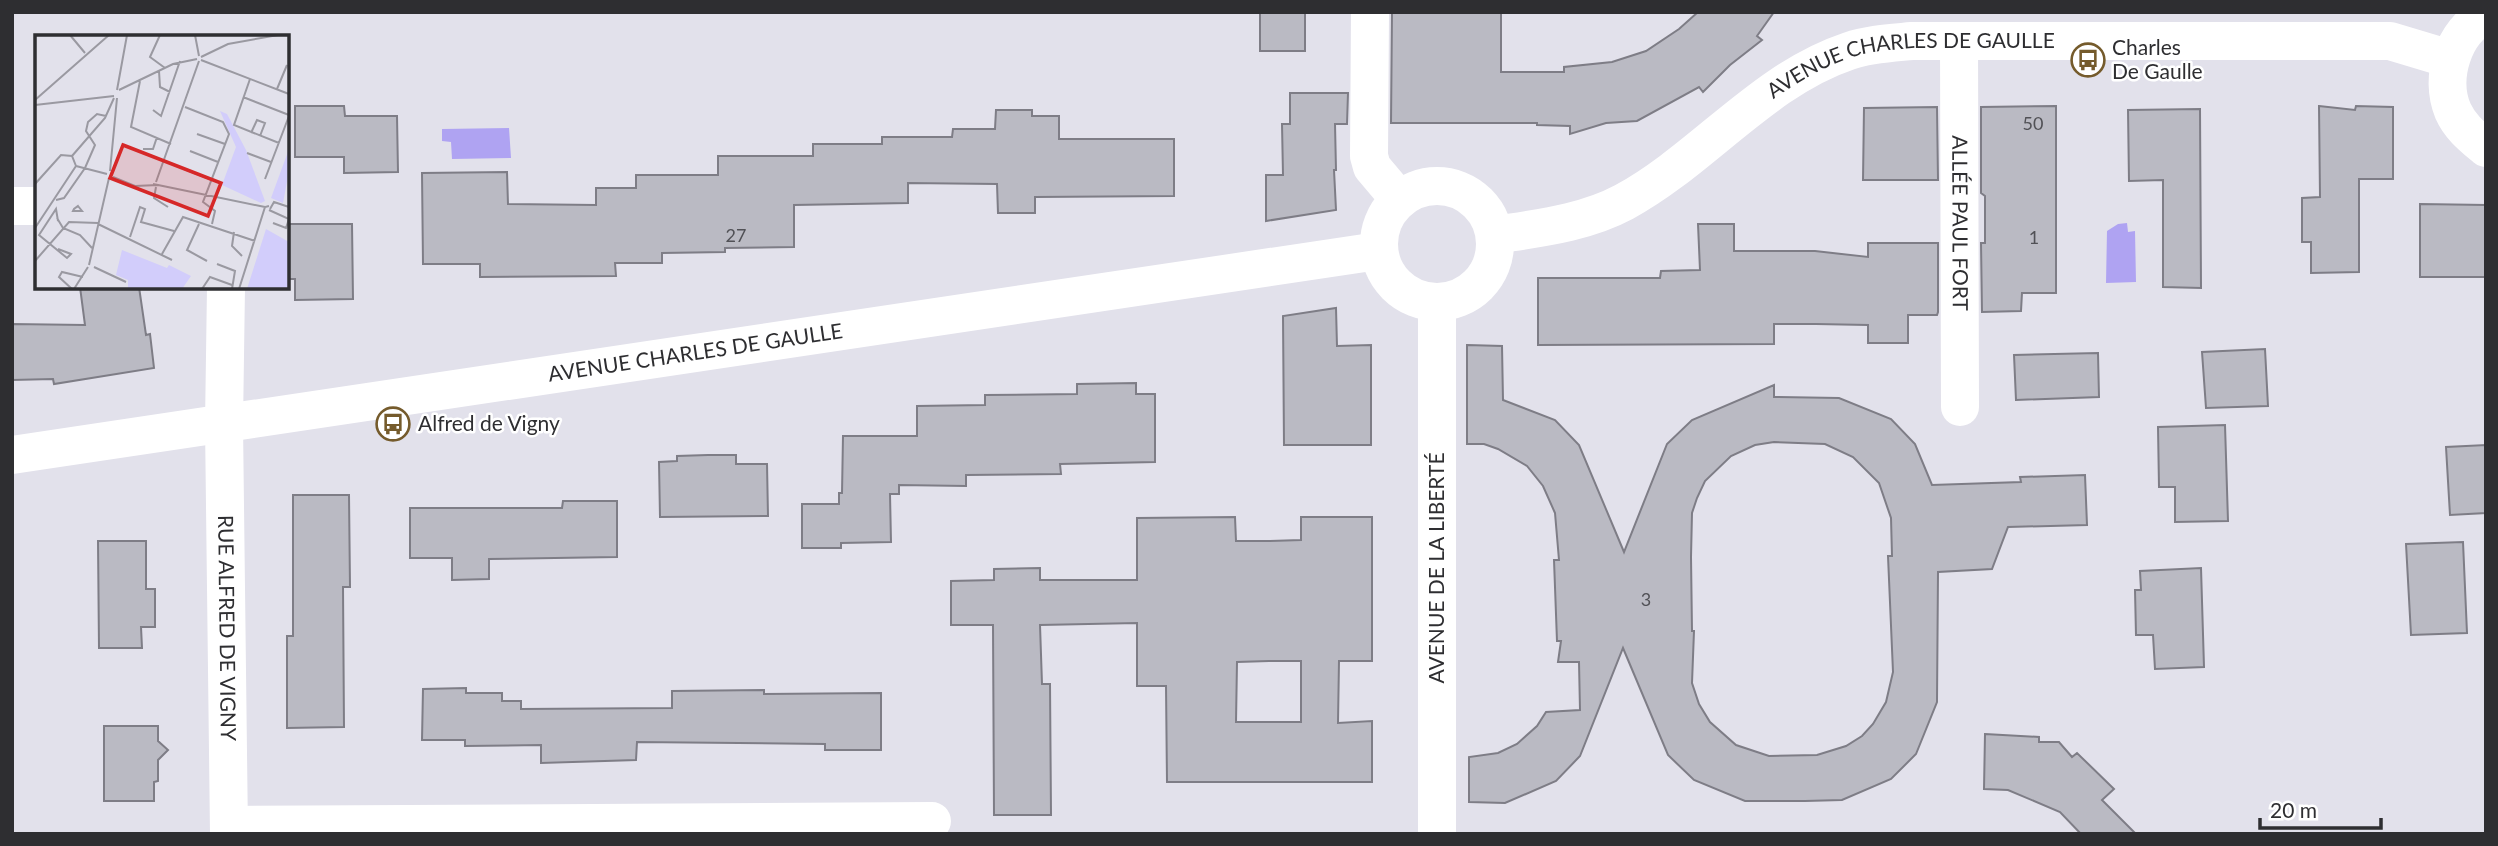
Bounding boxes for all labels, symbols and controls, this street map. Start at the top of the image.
street label: AVENUE CHARLES DE GAULLE [1761,27,2055,103]
place label: Charles De Gaulle [2112,34,2203,83]
inset map [35,35,289,289]
bus stop icon: Charles De Gaulle [2069,41,2107,79]
house number: 50 [2023,112,2043,134]
street label: ALLÉE PAUL FORT [1948,135,1974,311]
house number: 27 [726,224,746,246]
house number: 1 [2029,226,2039,248]
street label: AVENUE CHARLES DE GAULLE [546,317,844,386]
bus stop icon: Alfred de Vigny [374,405,412,443]
place label: Alfred de Vigny [418,410,560,435]
street label: AVENUE DE LA LIBERTÉ [1423,452,1448,684]
street label: RUE ALFRED DE VIGNY [214,515,242,742]
house number: 3 [1641,588,1651,610]
scale bar [2260,786,2381,830]
text: 20 m [2270,797,2317,822]

